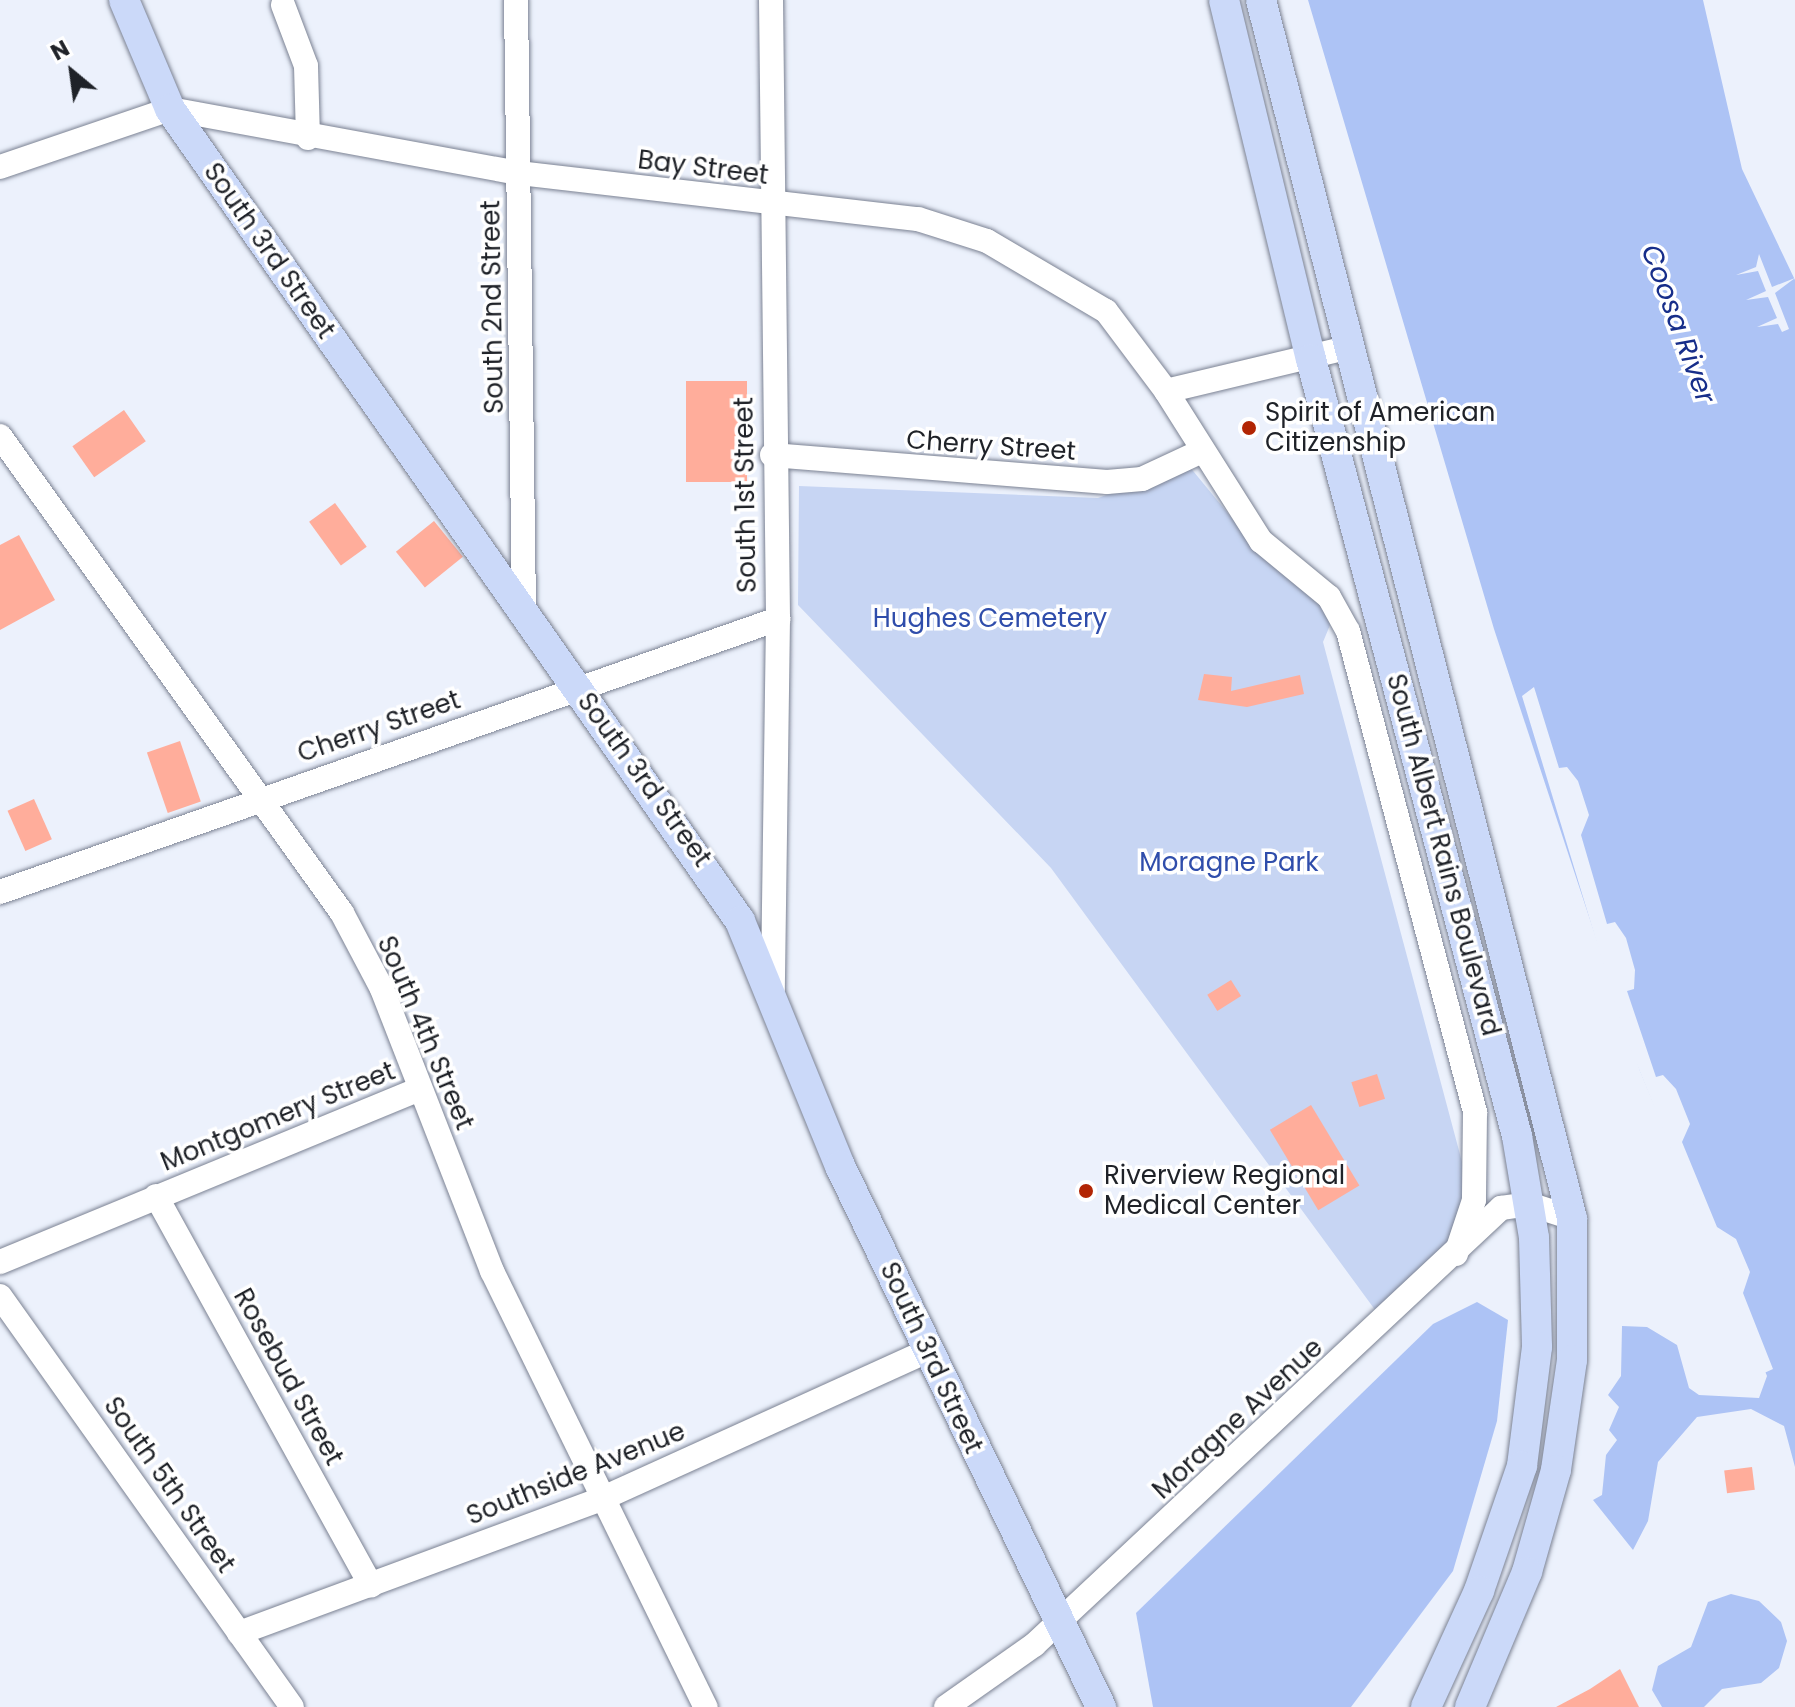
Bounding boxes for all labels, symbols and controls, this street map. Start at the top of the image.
north arrow [32,32,112,112]
text: N [45,33,75,68]
street label: Bay Street [636,145,770,191]
street label: South 3rd Street [197,157,341,345]
street label: South 2nd Street [476,200,510,414]
water label: Coosa River [1634,240,1722,408]
street label: South 1st Street [729,397,763,593]
place label: Spirit of American Citizenship [1265,397,1495,458]
marker: Spirit of American Citizenship [1240,419,1258,437]
street label: Cherry Street [905,425,1077,467]
park label: Hughes Cemetery [873,603,1107,635]
street label: South Albert Rains Boulevard [1380,671,1506,1039]
street label: Cherry Street [294,685,464,769]
street label: South 3rd Street [570,687,718,873]
park label: Moragne Park [1139,847,1319,879]
street label: South 4th Street [370,932,480,1134]
street label: Montgomery Street [156,1056,400,1178]
place label: Riverview Regional Medical Center [1104,1160,1345,1222]
marker: Riverview Regional Medical Center [1075,1180,1097,1202]
street label: South 3rd Street [873,1257,989,1459]
street label: Rosebud Street [227,1283,349,1471]
street label: Moragne Avenue [1146,1332,1330,1506]
street label: South 5th Street [97,1391,241,1579]
street label: Southside Avenue [462,1416,690,1532]

